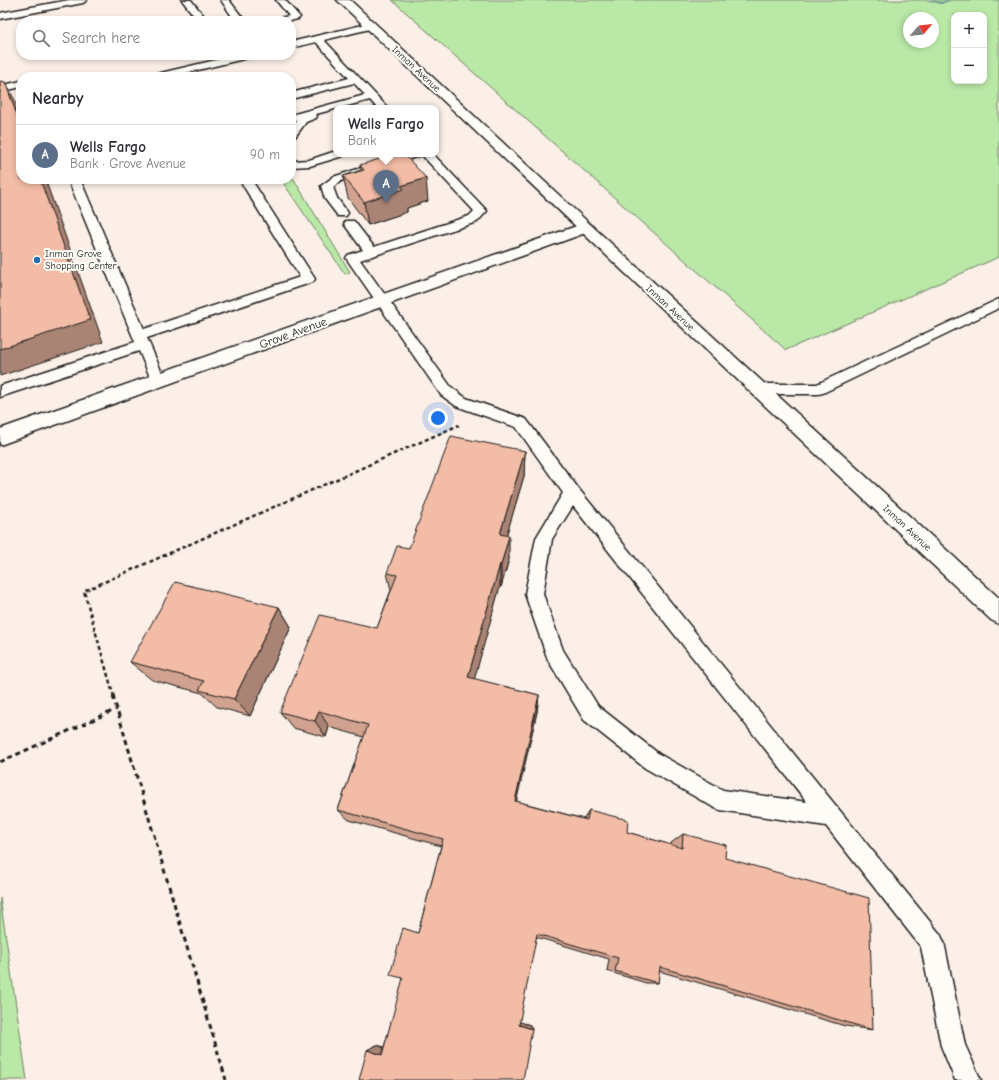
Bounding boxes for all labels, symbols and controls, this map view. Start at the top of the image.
north arrow [903,12,939,48]
map controls [951,12,987,84]
button: + [951,12,987,48]
search box [16,16,296,60]
icon: search [30,27,52,49]
text: Search here [62,29,140,47]
street label: Inman Avenue [389,43,443,95]
button: − [951,48,987,84]
text: Nearby [32,89,83,108]
popup [333,105,439,157]
text: Wells Fargo [348,115,424,133]
text: Bank [348,133,376,148]
text: Wells Fargo [70,138,146,156]
text: A [41,147,49,162]
text: 90 m [250,147,280,162]
text: Bank · Grove Avenue [70,156,186,171]
pin: A [373,170,399,203]
place label: Inman Grove Shopping Center [45,248,116,272]
marker: Inman Grove Shopping Center [32,255,42,265]
street label: Inman Avenue [643,282,697,334]
street label: Grove Avenue [257,314,329,352]
your location [428,408,448,428]
street label: Inman Avenue [880,502,934,554]

